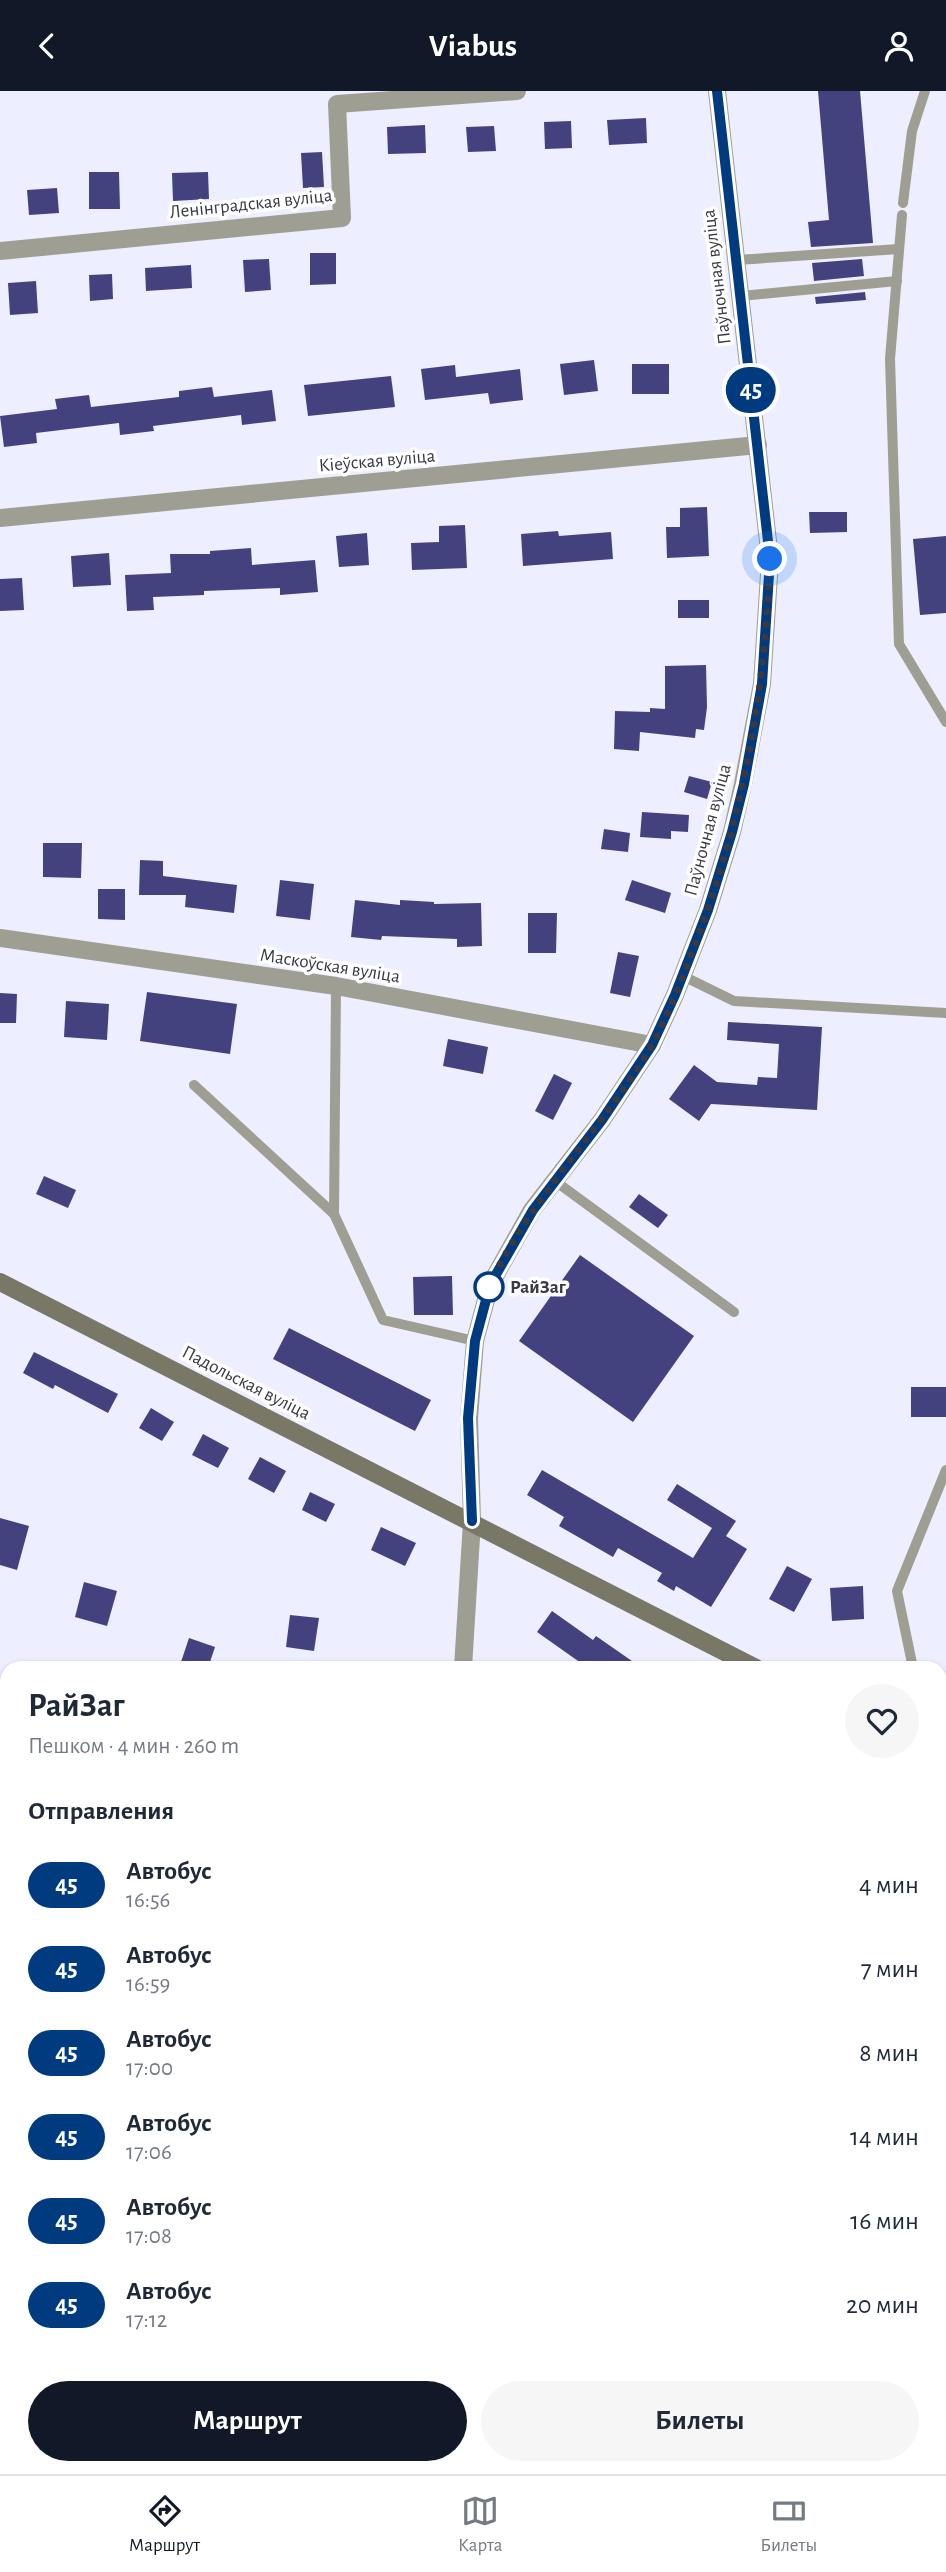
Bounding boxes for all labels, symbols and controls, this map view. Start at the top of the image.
icon: back [28,27,66,65]
icon: person [880,27,918,65]
text: Viabus [429,30,517,62]
street label: Ленінградская вуліца [169,186,334,222]
street label: Паўночная вуліца [699,208,735,346]
line badge: 45 [720,367,782,413]
text: 45 [740,378,762,402]
street label: Кіеўская вуліца [318,446,436,476]
your location [752,541,787,576]
street label: Паўночная вуліца [681,762,735,898]
street label: Маскоўская вуліца [259,946,402,987]
marker: РайЗаг [474,1272,504,1302]
place label: РайЗаг [510,1278,567,1297]
street label: Падольская вуліца [179,1343,313,1424]
button: heart [845,1684,919,1758]
text: РайЗаг [28,1690,125,1723]
text: Пешком · 4 мин · 260 m [28,1735,239,1758]
text: Отправления [28,1798,174,1824]
text: Автобус [126,1858,212,1884]
text: 4 мин [859,1872,919,1898]
text: 45 [55,1873,78,1897]
text: 16:56 [126,1889,170,1912]
text: Автобус [126,1942,212,1968]
text: 7 мин [861,1956,919,1982]
text: 45 [55,1957,78,1981]
text: 16:59 [126,1973,170,1996]
text: Автобус [126,2026,212,2052]
text: 8 мин [859,2040,919,2066]
text: 45 [55,2041,78,2065]
text: 17:00 [126,2057,173,2080]
text: Автобус [126,2110,212,2136]
text: 14 мин [850,2124,919,2150]
text: 45 [55,2125,78,2149]
text: 17:06 [126,2141,172,2164]
text: Автобус [126,2194,212,2220]
text: 16 мин [850,2208,919,2234]
text: 45 [55,2209,78,2233]
text: 17:08 [126,2225,172,2248]
text: Автобус [126,2278,212,2304]
text: 20 мин [846,2292,919,2318]
text: 45 [55,2293,78,2317]
text: 17:12 [126,2309,167,2332]
button: Маршрут [28,2381,467,2461]
button: Билеты [481,2381,919,2461]
tab: Маршрут [129,2492,200,2557]
tab: Карта [458,2492,503,2557]
tab: Билеты [760,2492,817,2557]

